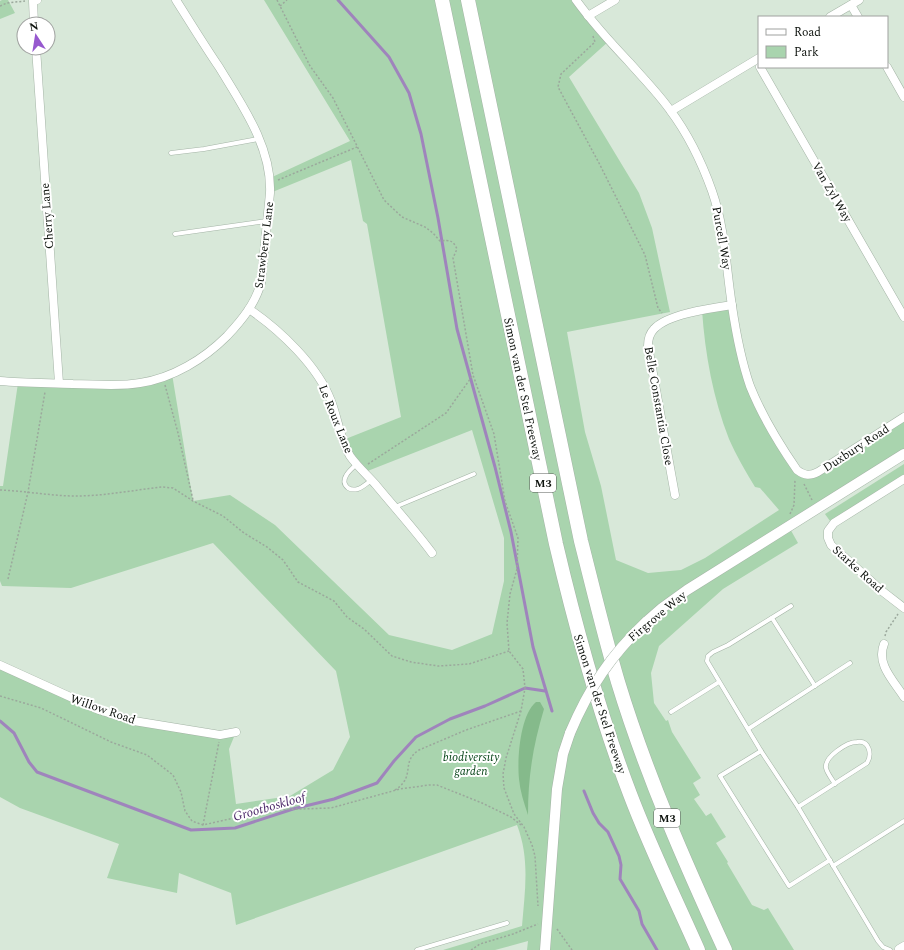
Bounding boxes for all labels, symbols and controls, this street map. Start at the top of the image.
north arrow [16,16,56,56]
legend [758,16,888,68]
text: N [28,17,40,36]
text: Road [794,23,821,42]
text: Park [794,43,819,62]
street label: Van Zyl Way [807,158,857,227]
street label: Cherry Lane [36,182,59,250]
street label: Strawberry Lane [250,200,279,290]
street label: Purcell Way [707,205,737,272]
street label: Simon van der Stel Freeway [498,316,547,464]
street label: Belle Constantia Close [639,345,678,467]
street label: Le Roux Lane [313,382,358,457]
street label: Duxbury Road [819,420,894,477]
road number: M3 [530,474,556,492]
street label: Starke Road [828,541,888,598]
street label: Firgrove Way [624,585,692,647]
street label: Simon van der Stel Freeway [568,632,631,778]
street label: Willow Road [68,689,138,730]
park label: biodiversity garden [443,748,500,781]
water label: Grootboskloof [231,787,310,827]
road number: M3 [654,809,680,827]

